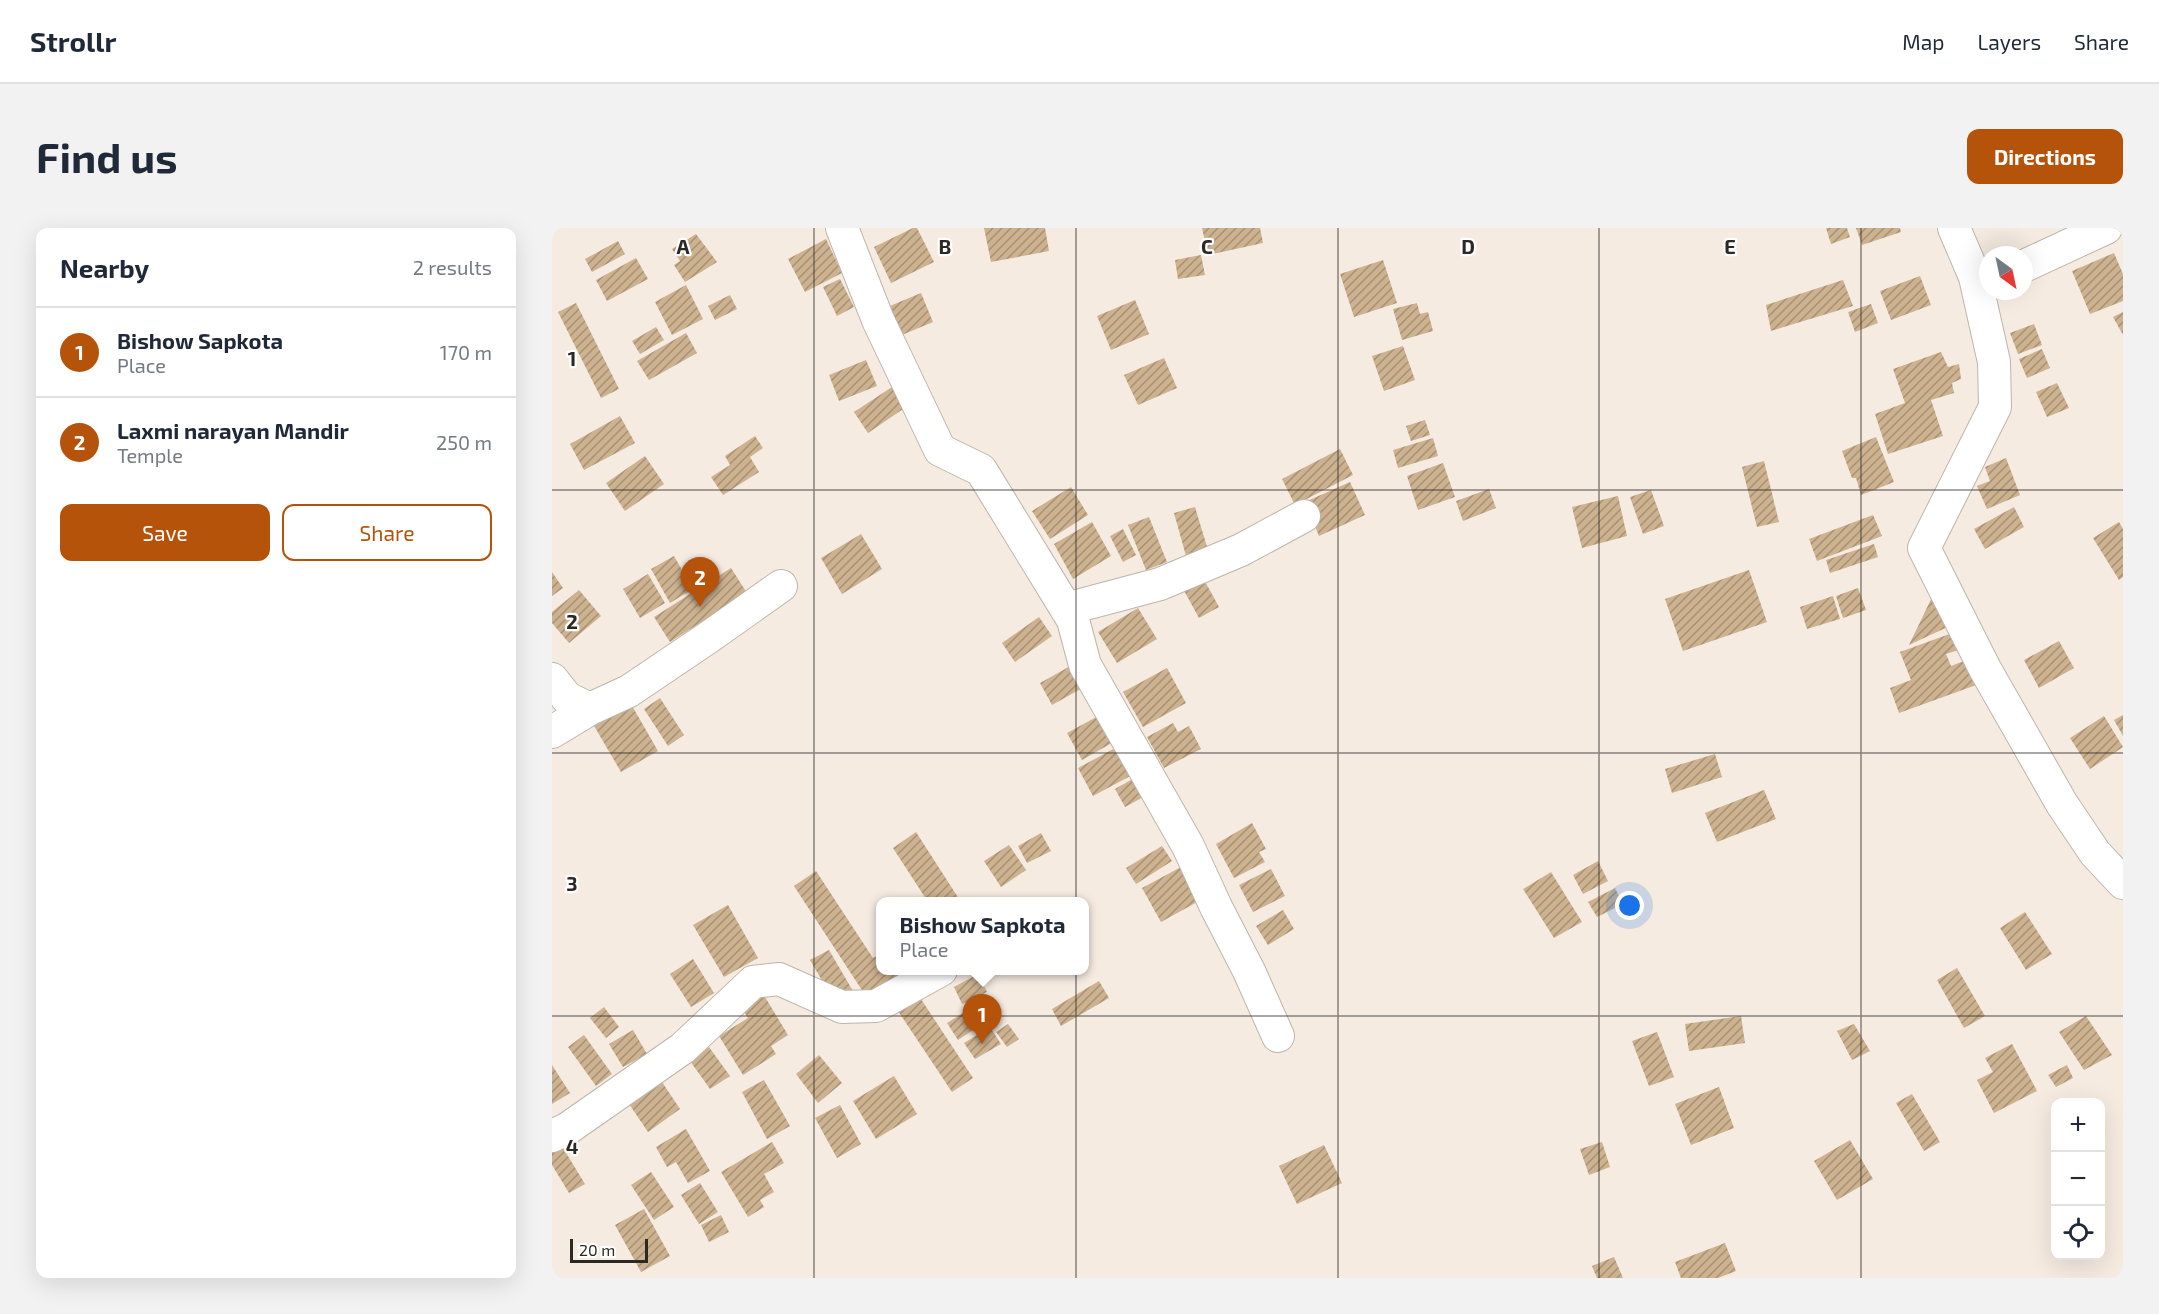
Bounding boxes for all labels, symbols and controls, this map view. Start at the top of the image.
text: Strollr [30,24,116,58]
text: Map [1902,29,1944,54]
text: Layers [1977,29,2041,54]
text: Share [2074,29,2129,54]
button: Directions [1967,129,2123,184]
text: Find us [36,131,178,181]
text: A [676,234,690,258]
text: B [939,234,951,258]
text: C [1201,234,1213,258]
text: D [1461,234,1475,258]
text: E [1724,234,1736,258]
north arrow [1979,246,2033,300]
text: Nearby [60,252,149,283]
text: 2 results [413,255,492,279]
text: Bishow Sapkota [117,327,283,353]
text: 1 [75,340,84,364]
text: 170 m [440,340,492,364]
text: 1 [568,346,576,370]
text: Place [117,353,166,377]
text: Laxmi narayan Mandir [117,417,349,443]
text: 2 [74,430,85,454]
text: 250 m [436,430,492,454]
text: Temple [117,443,183,467]
button: Save [60,504,270,561]
button: Share [282,504,492,561]
pin: 2 [680,558,720,607]
text: 2 [566,609,578,633]
text: 3 [566,871,578,895]
your location [1615,891,1644,920]
popup [876,897,1089,975]
text: Bishow Sapkota [900,911,1065,937]
text: Place [900,937,949,961]
pin: 1 [962,994,1002,1044]
map controls [2051,1098,2105,1260]
button: + [2051,1098,2105,1152]
text: 4 [566,1134,579,1158]
button: − [2051,1152,2105,1206]
button: locate [2051,1206,2105,1260]
scale bar [570,1236,648,1264]
text: 20 m [579,1240,615,1259]

